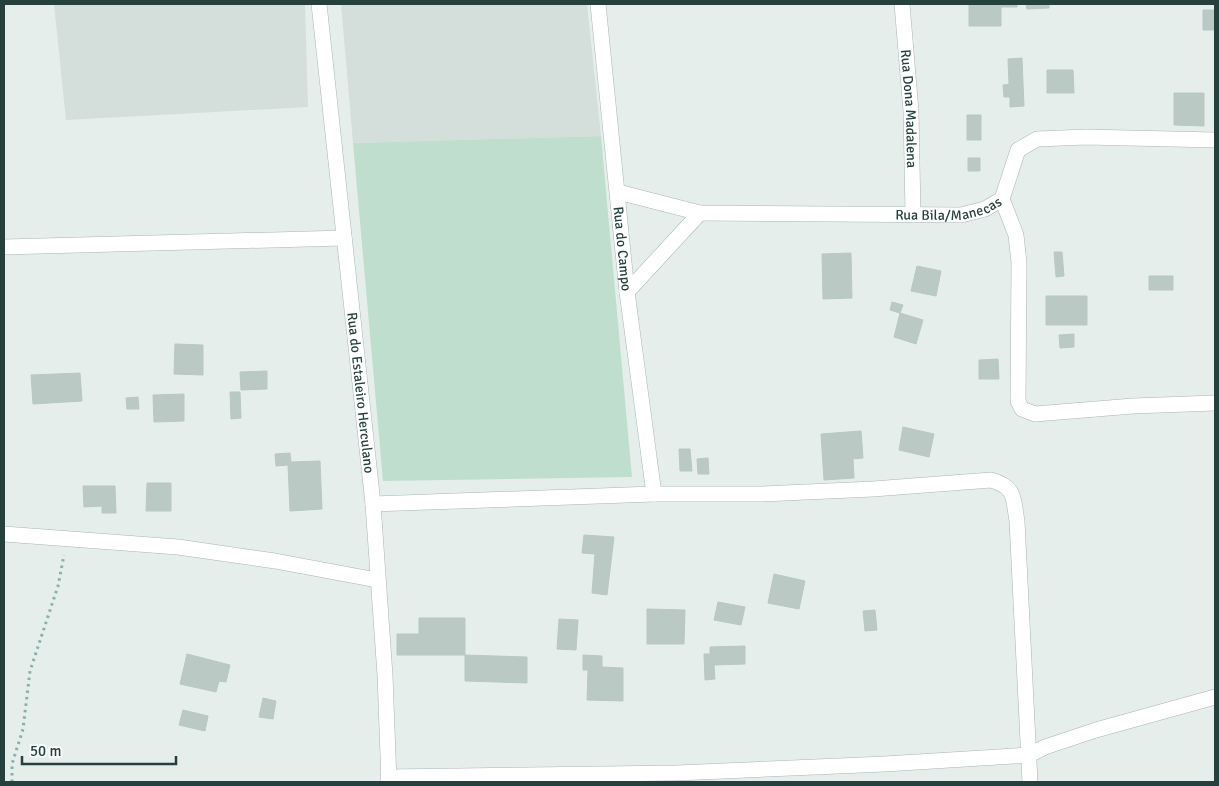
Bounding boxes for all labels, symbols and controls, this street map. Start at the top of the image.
street label: Rua Dona Madalena [897,49,920,168]
street label: Rua Bila/Manecas [895,193,1005,224]
street label: Rua do Campo [609,206,635,292]
street label: Rua do Estaleiro Herculano [343,311,378,474]
scale bar [22,734,176,766]
text: 50 m [30,742,61,760]

